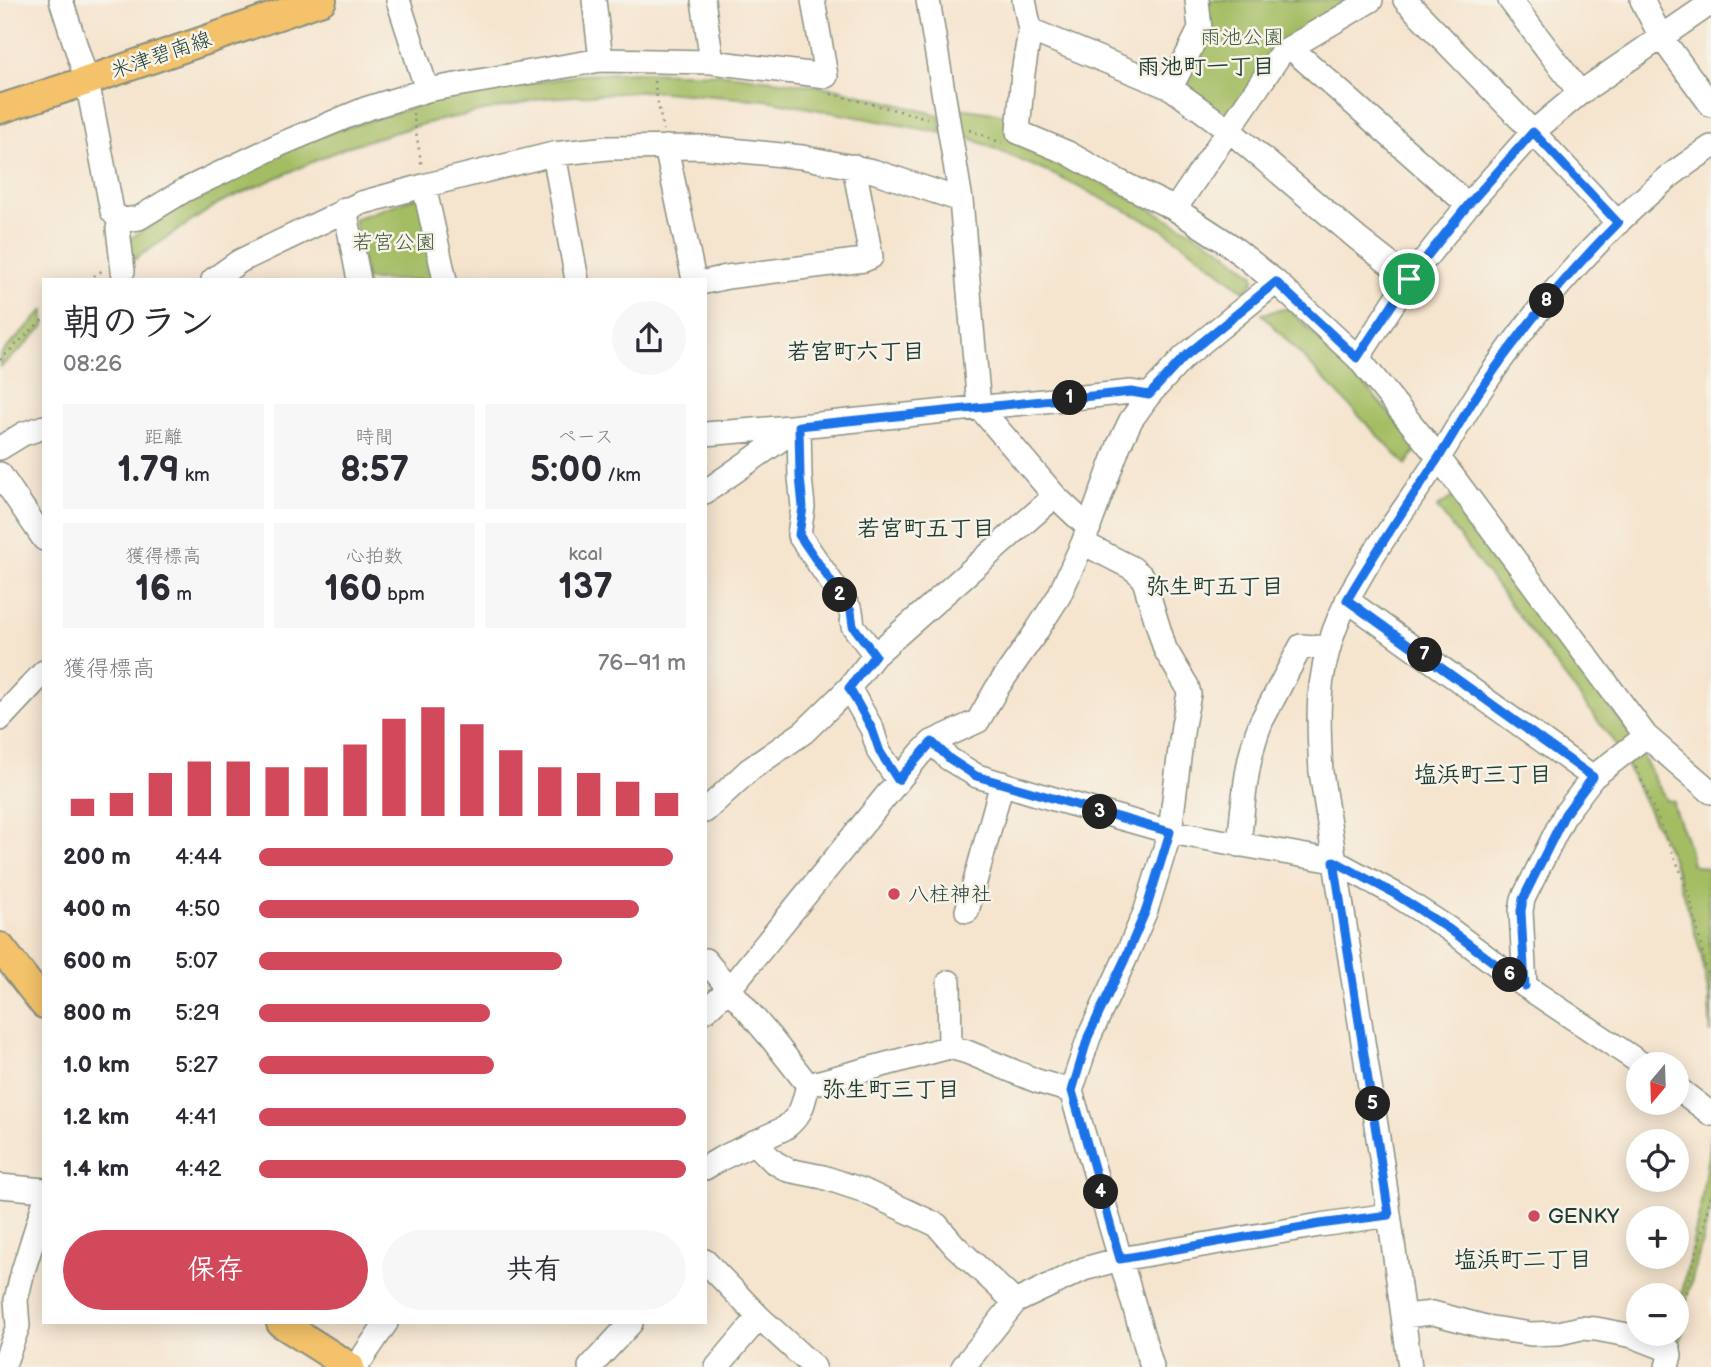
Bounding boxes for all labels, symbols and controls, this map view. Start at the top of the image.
park label: 雨池公園 [1200,25,1284,50]
street label: 米津碧南線 [107,26,215,84]
district label: 雨池町一丁目 [1137,53,1275,81]
park label: 若宮公園 [352,230,436,255]
pin [1379,249,1439,309]
icon: arrive [1390,260,1428,298]
pin: 8 [1530,284,1564,318]
text: 8 [1541,289,1552,312]
text: 朝のラン [63,301,215,346]
button: share [612,301,686,375]
district label: 若宮町六丁目 [787,338,925,366]
text: 08:26 [63,350,122,378]
pin: 1 [1052,380,1088,416]
text: 1 [1066,386,1074,409]
text: 距離 [144,426,183,449]
text: 時間 [355,426,394,449]
text: ペース [558,426,613,449]
text: 1.79 [117,449,180,492]
text: 8:57 [340,449,409,492]
text: 5:00 [530,449,602,492]
text: km [180,464,210,487]
text: /km [602,464,641,487]
district label: 若宮町五丁目 [857,515,995,543]
text: kcal [568,543,603,566]
text: 獲得標高 [125,545,202,568]
text: 心拍数 [346,545,403,568]
text: 137 [558,566,613,609]
text: 16 [135,568,171,611]
text: 160 [324,568,382,611]
district label: 弥生町五丁目 [1146,573,1284,601]
pin: 2 [822,578,858,612]
text: m [171,583,192,606]
text: bpm [382,583,425,606]
text: 2 [834,583,845,606]
pin: 7 [1408,638,1442,672]
text: 7 [1419,643,1430,666]
text: 76–91 m [598,649,686,677]
text: 獲得標高 [63,655,155,683]
district label: 塩浜町三丁目 [1414,761,1552,789]
pin: 3 [1082,794,1118,830]
text: 3 [1094,800,1105,823]
text: 200 m [63,843,131,871]
text: 4:44 [175,843,222,871]
place label: 八柱神社 [908,882,992,907]
marker: 八柱神社 [886,886,902,902]
text: 400 m [63,895,131,923]
text: 4:50 [175,895,220,923]
text: 600 m [63,947,131,975]
text: 5:07 [175,947,218,975]
pin: 6 [1492,958,1528,992]
text: 6 [1504,963,1515,986]
text: 800 m [63,999,131,1027]
text: 5:29 [175,999,220,1027]
text: 1.0 km [63,1051,130,1079]
text: 5:27 [175,1051,218,1079]
north arrow [1626,1052,1689,1115]
map controls [1626,1052,1689,1346]
district label: 弥生町三丁目 [822,1076,960,1104]
pin: 5 [1356,1086,1390,1122]
text: 5 [1367,1092,1378,1115]
text: 1.2 km [63,1103,129,1131]
text: 4:41 [175,1103,217,1131]
button: locate [1626,1129,1689,1192]
text: 1.4 km [63,1155,129,1183]
text: 4:42 [175,1155,221,1183]
pin: 4 [1084,1174,1118,1210]
text: 4 [1095,1180,1106,1203]
place label: GENKY [1548,1204,1620,1229]
button: + [1626,1206,1689,1269]
marker: GENKY [1526,1208,1542,1224]
button: 保存 [63,1230,368,1310]
button: 共有 [382,1230,686,1310]
district label: 塩浜町二丁目 [1454,1246,1592,1274]
button: − [1626,1283,1689,1346]

